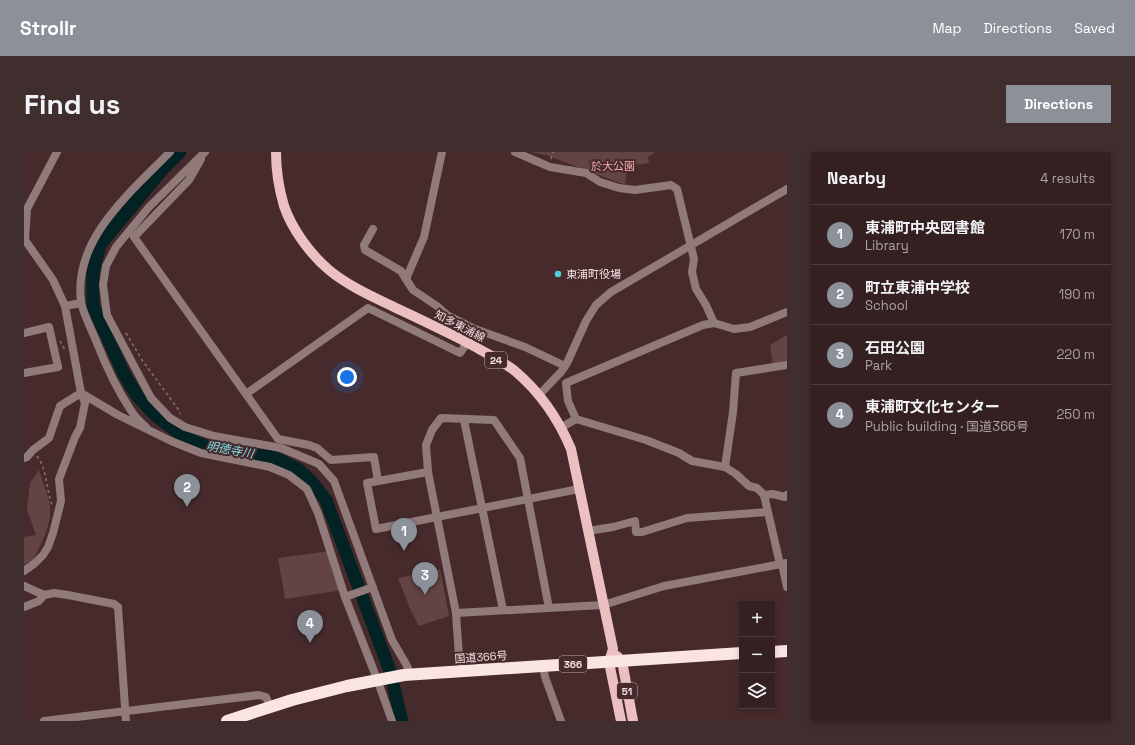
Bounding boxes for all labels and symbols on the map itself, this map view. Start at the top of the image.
park label: 於大公園 [591,159,635,173]
place label: 東浦町役場 [566,267,621,281]
marker: 東浦町役場 [553,269,563,279]
street label: 知多東浦線 [432,307,488,345]
road number: 24 [485,352,507,368]
your location [337,367,357,387]
water label: 明徳寺川 [205,438,257,462]
pin: 2 [174,474,200,507]
pin: 1 [391,518,417,551]
pin: 3 [412,562,438,595]
pin: 4 [297,610,323,643]
street label: 国道366号 [454,648,508,666]
road number: 366 [559,656,587,672]
road number: 51 [617,683,637,699]

